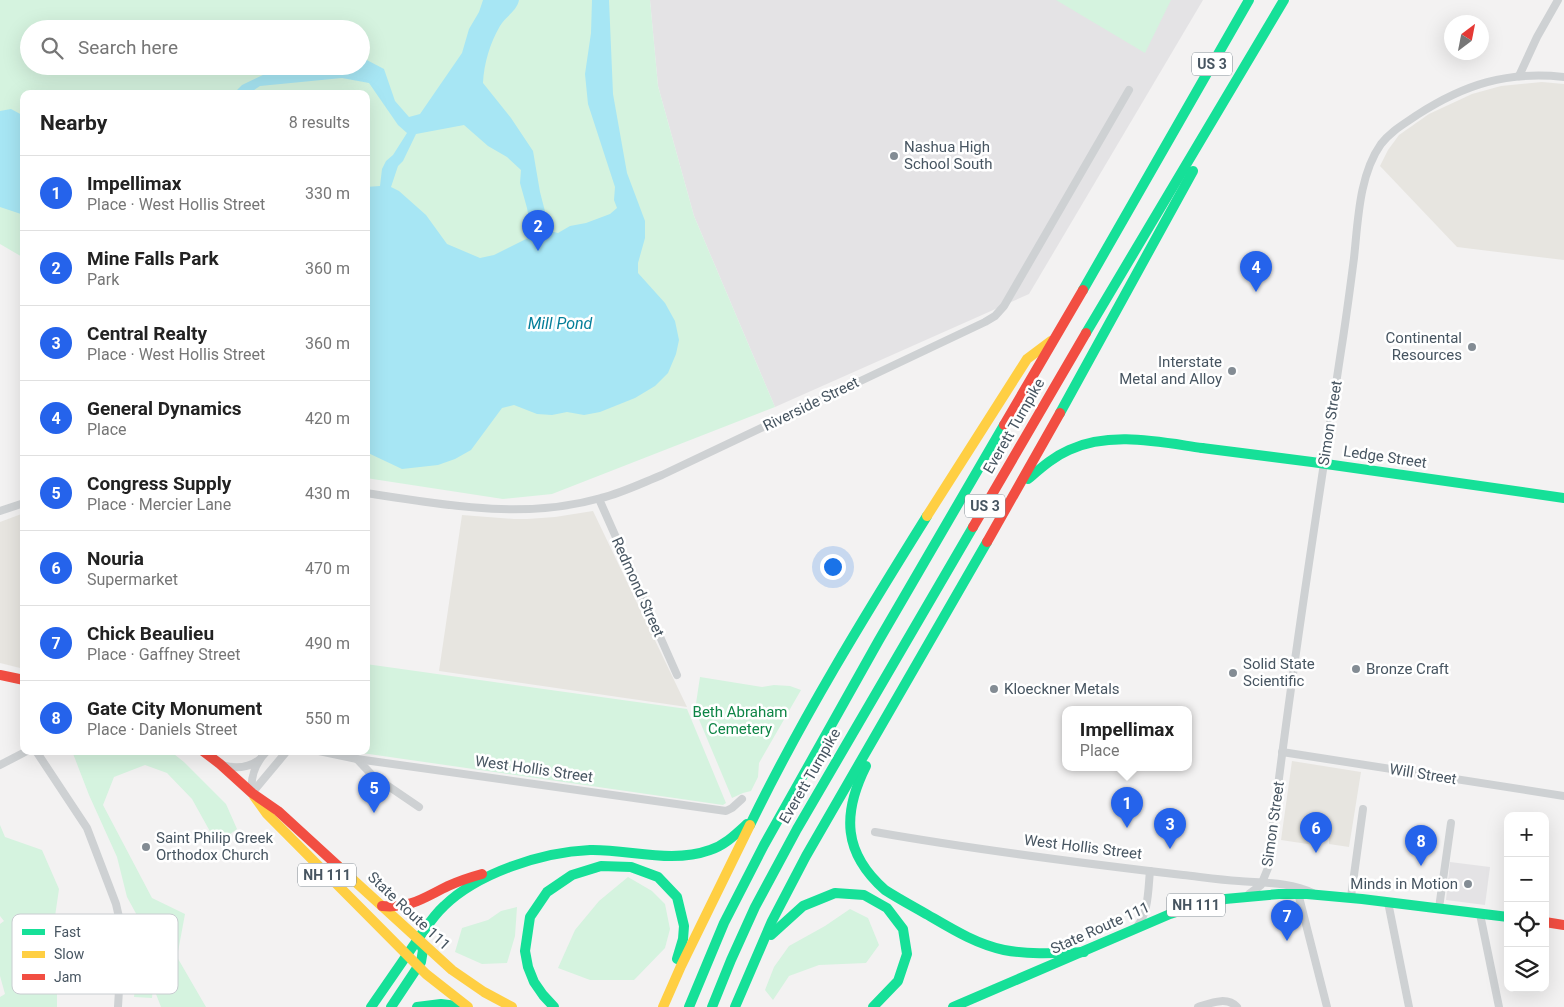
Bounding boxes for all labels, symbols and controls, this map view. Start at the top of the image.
north arrow [1444,15,1489,60]
search box [20,20,370,75]
icon: search [38,34,66,62]
text: Search here [78,36,178,59]
road number: US 3 [1192,52,1232,76]
text: Nearby [40,111,107,135]
text: 8 results [289,113,350,132]
place label: Nashua High School South [904,138,992,173]
marker: Nashua High School South [888,150,900,162]
text: Impellimax [87,172,181,195]
text: 1 [51,184,61,203]
text: 330 m [305,184,350,203]
text: Place · West Hollis Street [87,195,265,214]
pin: 2 [522,210,554,251]
text: Mine Falls Park [87,247,219,270]
pin: 4 [1240,251,1272,292]
text: 2 [51,259,61,278]
text: 360 m [305,259,350,278]
text: Park [87,270,119,289]
water label: Mill Pond [528,314,593,333]
text: Central Realty [87,322,207,345]
place label: Continental Resources [1386,329,1462,364]
text: 3 [51,334,61,353]
text: 360 m [305,334,350,353]
marker: Continental Resources [1466,341,1478,353]
text: Place · West Hollis Street [87,345,265,364]
place label: Interstate Metal and Alloy [1119,353,1222,388]
marker: Interstate Metal and Alloy [1226,365,1238,377]
street label: Riverside Street [760,373,862,435]
street label: Everett Turnpike [979,375,1049,477]
street label: Simon Street [1314,379,1346,467]
text: General Dynamics [87,397,242,420]
text: 4 [51,409,61,428]
text: 420 m [305,409,350,428]
text: Place [87,420,127,439]
street label: Ledge Street [1342,442,1428,472]
text: Congress Supply [87,472,231,495]
text: 5 [51,484,61,503]
text: 430 m [305,484,350,503]
road number: US 3 [965,494,1005,518]
text: Place · Mercier Lane [87,495,231,514]
street label: Redmond Street [608,534,668,640]
text: Nouria [87,547,144,570]
your location [820,554,846,580]
text: 6 [51,559,61,578]
text: 470 m [305,559,350,578]
text: Supermarket [87,570,178,589]
text: Chick Beaulieu [87,622,214,645]
text: 7 [51,634,61,653]
text: 490 m [305,634,350,653]
text: Place · Gaffney Street [87,645,240,664]
place label: Solid State Scientific [1243,655,1315,690]
place label: Bronze Craft [1366,660,1449,678]
marker: Bronze Craft [1350,663,1362,675]
marker: Solid State Scientific [1227,667,1239,679]
place label: Kloeckner Metals [1004,680,1120,698]
marker: Kloeckner Metals [988,683,1000,695]
text: Gate City Monument [87,697,262,720]
park label: Beth Abraham Cemetery [693,703,787,738]
popup [1062,706,1192,771]
text: 8 [51,709,61,728]
text: 550 m [305,709,350,728]
text: Impellimax [1080,718,1174,741]
text: Place · Daniels Street [87,720,237,739]
street label: Everett Turnpike [775,725,845,827]
text: Place [1080,741,1119,760]
street label: West Hollis Street [474,752,594,786]
street label: Will Street [1388,760,1458,788]
pin: 5 [358,772,390,813]
street label: Simon Street [1258,780,1288,868]
pin: 1 [1111,787,1143,828]
pin: 3 [1154,808,1186,849]
pin: 6 [1300,812,1332,853]
map controls [1504,812,1549,992]
button: + [1504,812,1549,857]
pin: 8 [1405,825,1437,866]
place label: Saint Philip Greek Orthodox Church [156,829,274,864]
street label: West Hollis Street [1023,831,1143,863]
marker: Saint Philip Greek Orthodox Church [140,841,152,853]
button: − [1504,857,1549,902]
road number: NH 111 [298,864,356,886]
street label: State Route 111 [364,868,454,954]
place label: Minds in Motion [1350,875,1458,893]
marker: Minds in Motion [1462,878,1474,890]
road number: NH 111 [1167,894,1225,916]
street label: State Route 111 [1048,898,1152,958]
pin: 7 [1271,900,1303,941]
button: locate [1504,902,1549,947]
legend [12,914,178,994]
text: Fast [54,924,81,940]
text: Slow [54,946,85,962]
button: layers [1504,947,1549,992]
text: Jam [54,969,82,985]

